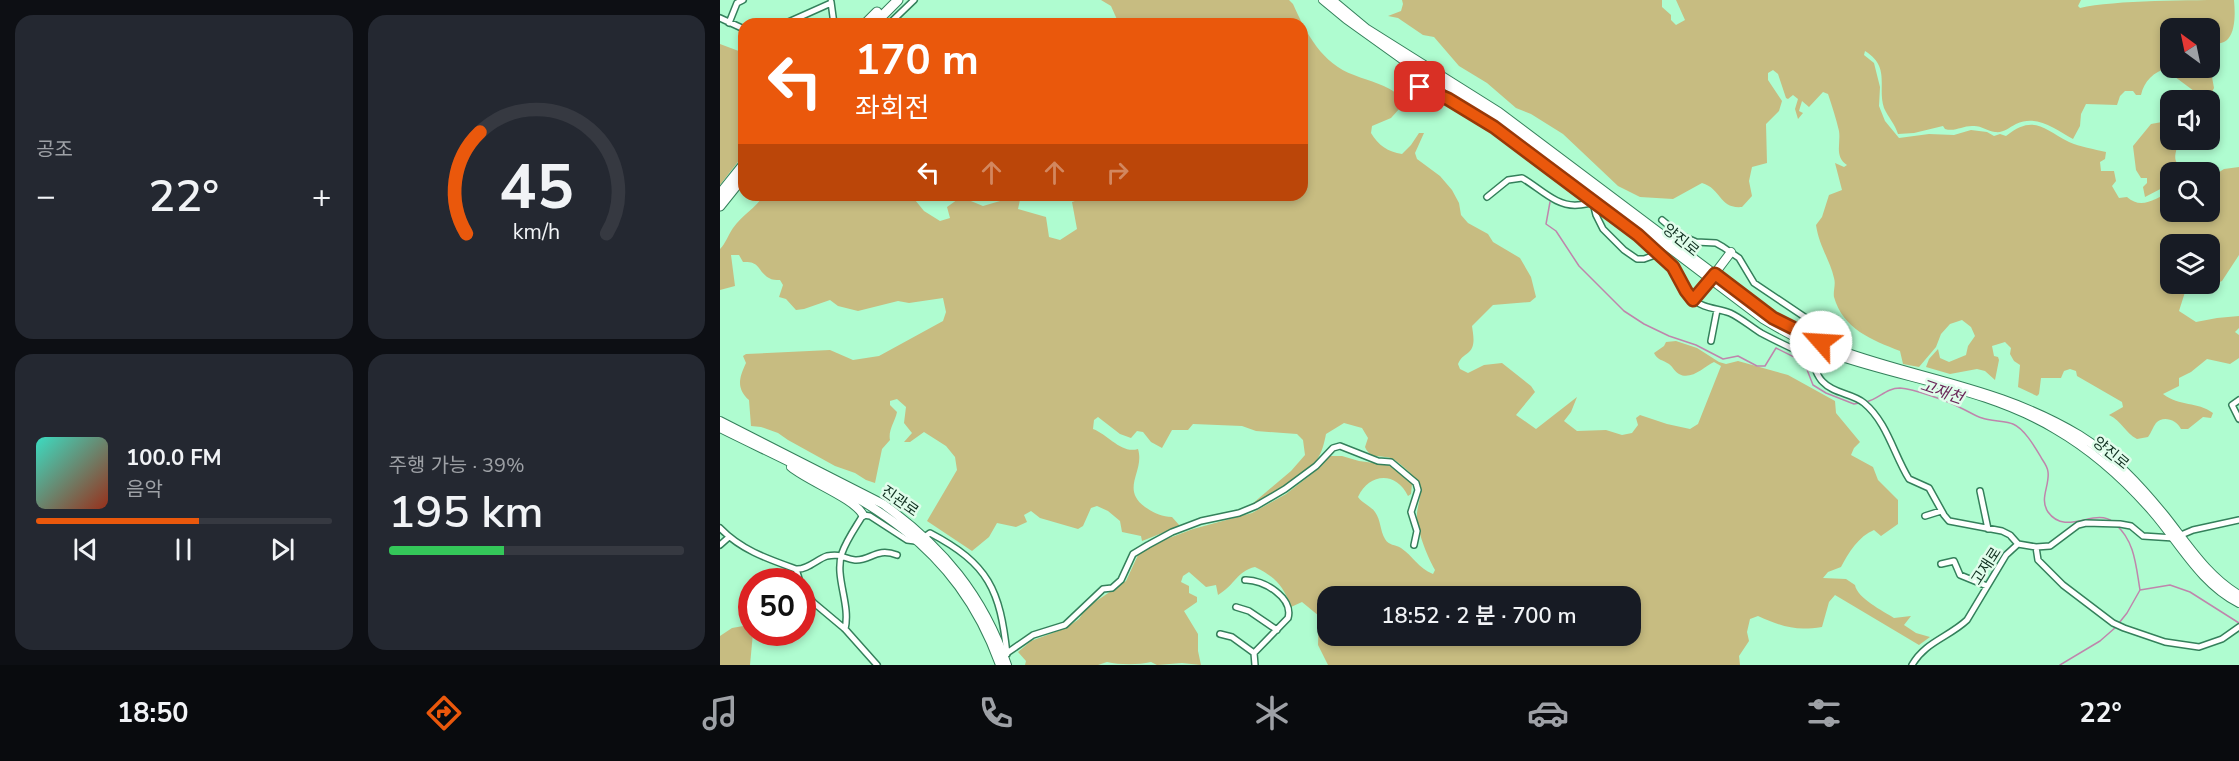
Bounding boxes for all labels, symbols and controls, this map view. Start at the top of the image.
north arrow [2160,18,2220,78]
map controls [2160,18,2220,294]
text: 170 m [855,32,979,89]
icon: left [756,42,834,120]
pin [1394,61,1445,112]
icon: arrive [1403,70,1436,103]
text: 좌회전 [855,90,930,127]
button: sound [2160,90,2220,150]
text: 공조 [36,136,73,163]
text: 45 [499,145,574,230]
icon: left [912,156,945,189]
icon: ahead [975,156,1008,189]
icon: ahead [1038,156,1071,189]
icon: right [1101,156,1134,189]
button: search [2160,162,2220,222]
text: 22° [148,166,219,227]
text: − [36,174,56,219]
text: + [312,174,331,219]
text: km/h [513,217,560,247]
street label: 양진로 [1659,219,1703,261]
button: layers [2160,234,2220,294]
position arrow [1789,310,1853,374]
water label: 고재천 [1917,374,1968,410]
street label: 양진로 [2089,432,2133,474]
text: 100.0 FM [126,443,222,473]
text: 주행 가능 · 39% [389,452,525,479]
text: 음악 [126,476,163,503]
street label: 진관로 [877,481,923,521]
text: 195 km [389,482,544,543]
icon: previous [69,533,102,566]
icon: pause [167,533,200,566]
icon: next [266,533,299,566]
street label: 고재로 [1966,543,2006,589]
speed limit sign: 50 [738,568,816,646]
text: 18:52 · 2 분 · 700 m [1381,601,1577,631]
icon: directions [423,692,465,734]
icon: music [699,692,741,734]
icon: phone [975,692,1017,734]
icon: climate [1251,692,1293,734]
icon: car [1527,692,1569,734]
icon: filters [1803,692,1845,734]
text: 18:50 [117,695,189,732]
text: 22° [2079,695,2122,732]

